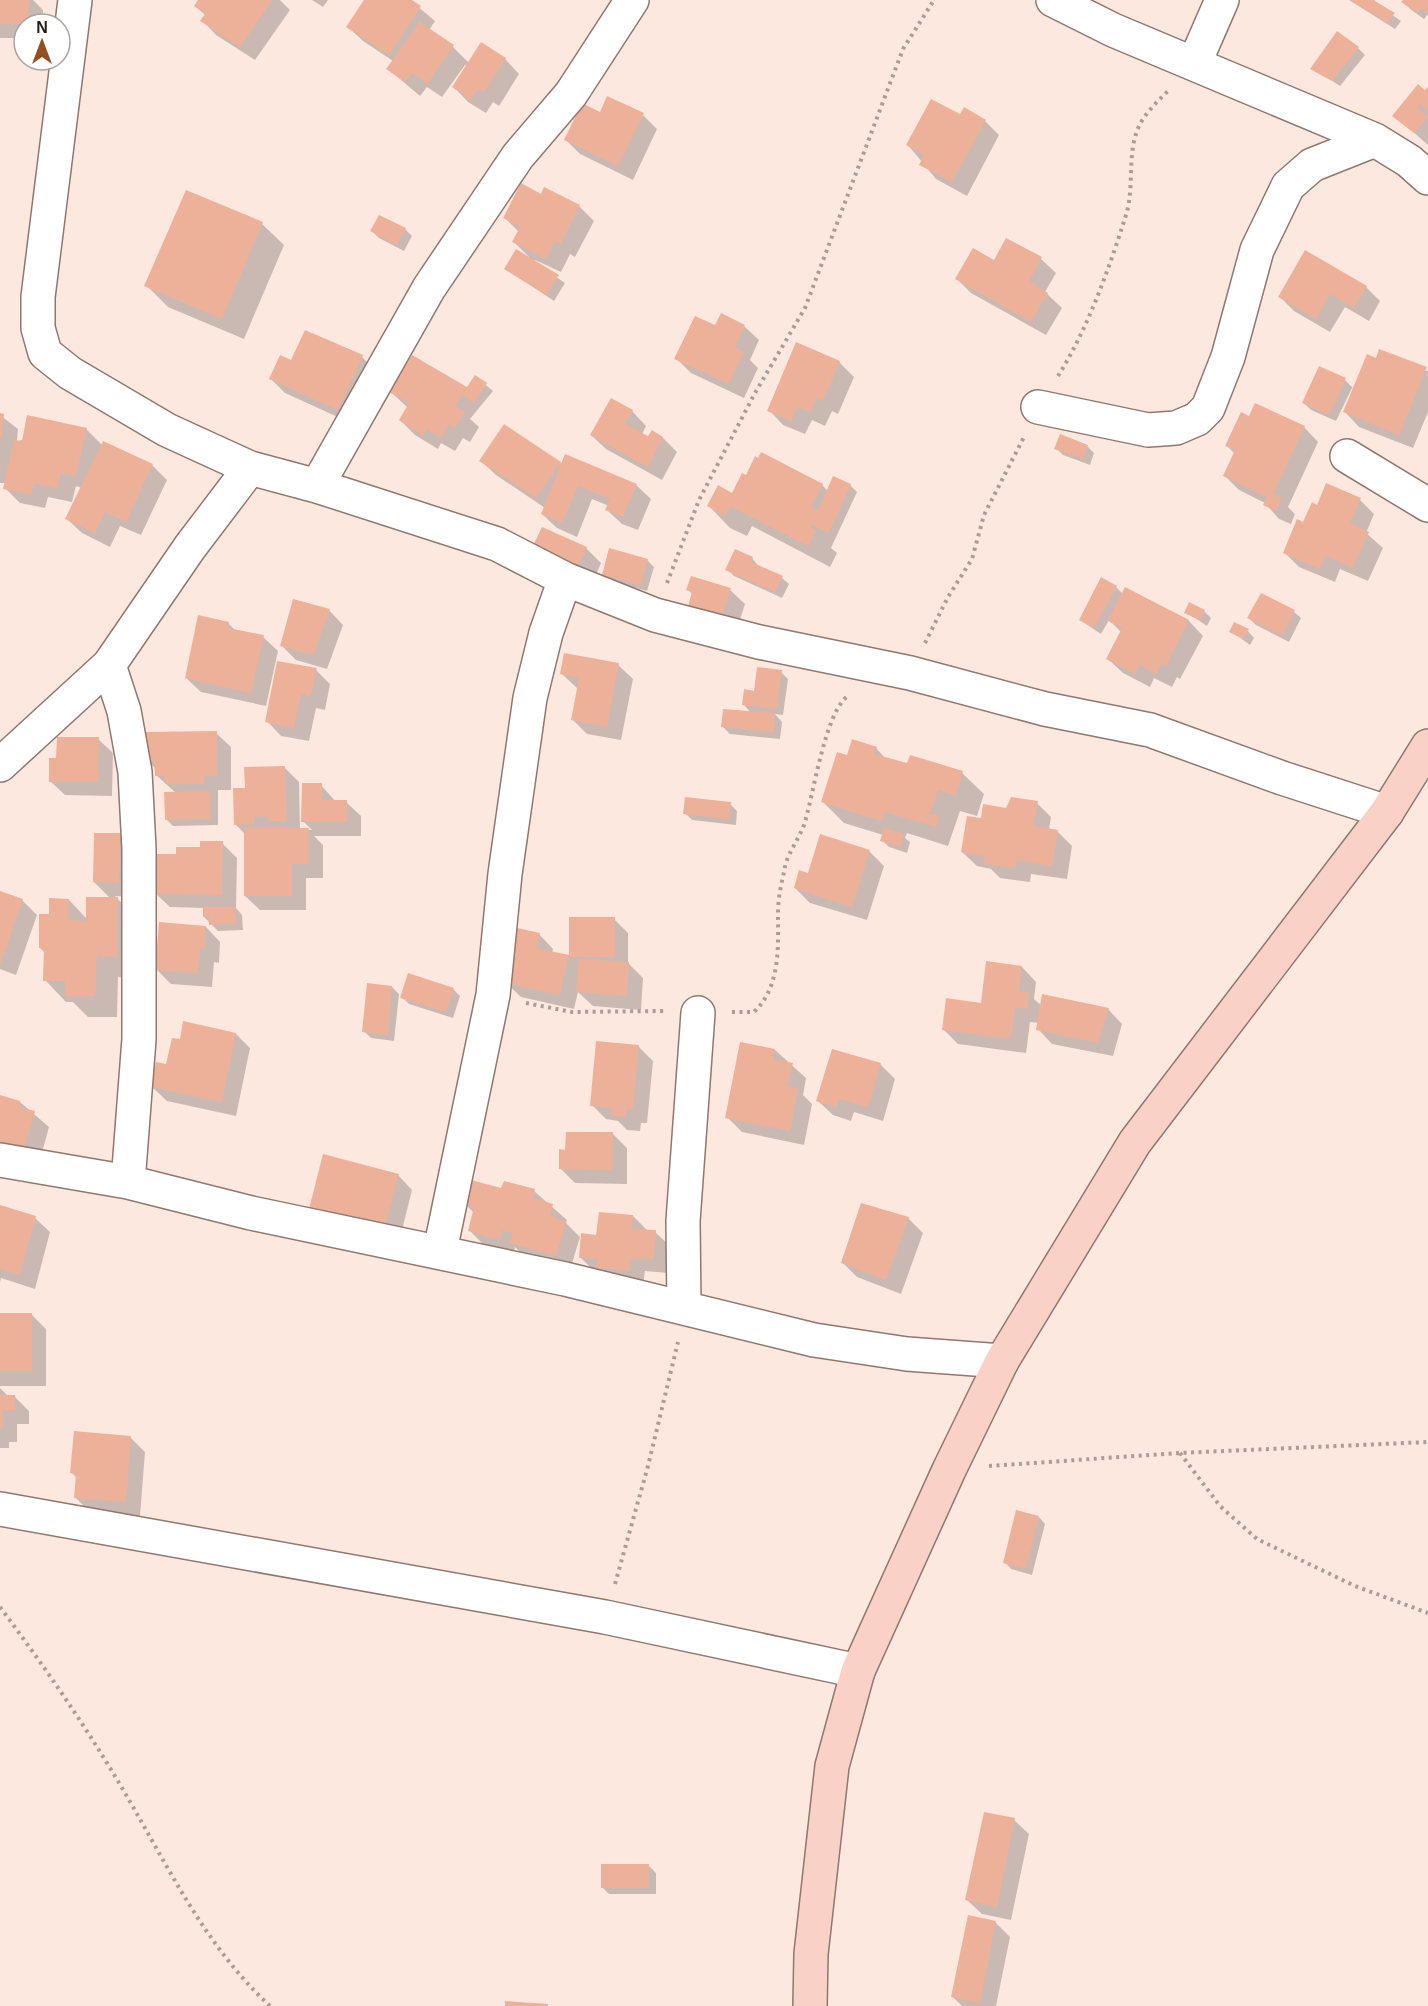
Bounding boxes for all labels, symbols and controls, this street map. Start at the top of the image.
north arrow [12,12,72,72]
text: N [36,19,48,36]

